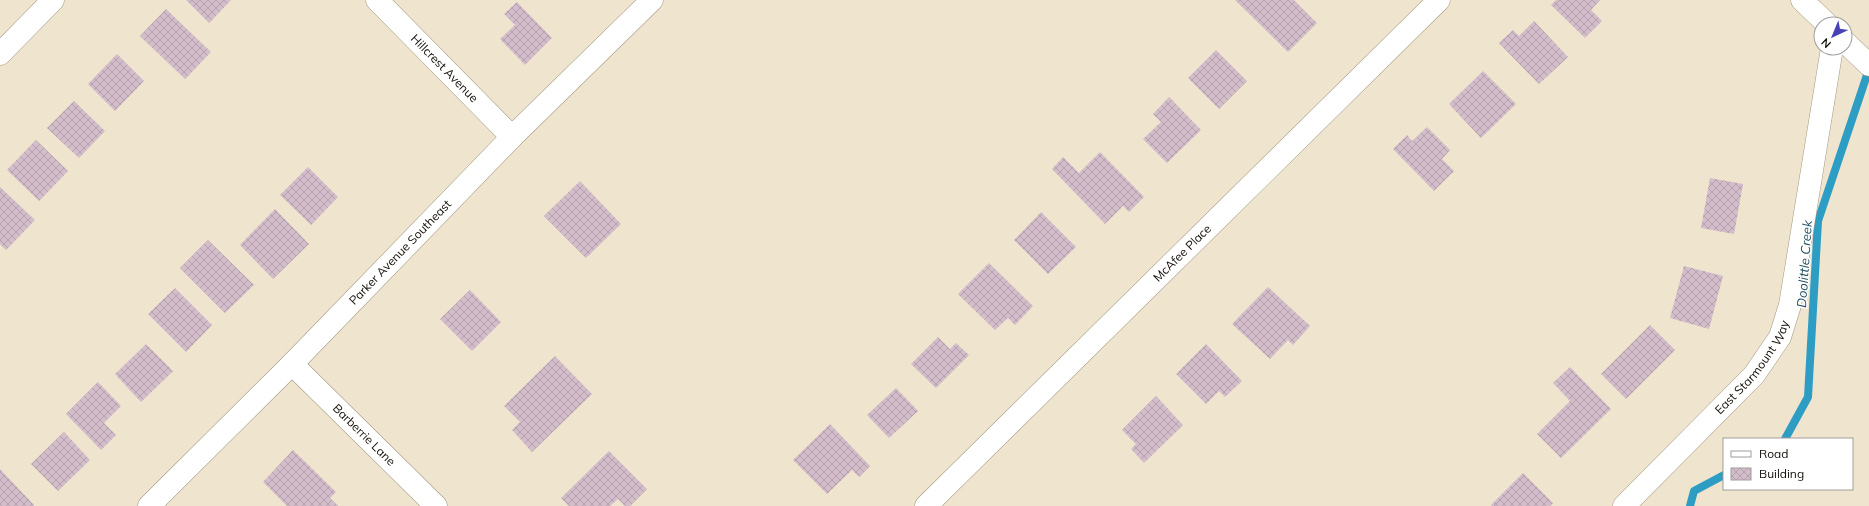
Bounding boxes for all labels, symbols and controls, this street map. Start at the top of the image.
north arrow [1813,16,1853,56]
street label: Hillcrest Avenue [408,31,482,105]
text: N [1818,35,1834,51]
street label: Parker Avenue Southeast [346,196,454,308]
water label: Doolittle Creek [1793,219,1815,308]
street label: McAfee Place [1150,221,1214,285]
street label: East Starmount Way [1711,318,1792,417]
street label: Barberrie Lane [330,400,399,469]
legend [1723,438,1853,490]
text: Road [1759,446,1788,461]
text: Building [1759,466,1804,481]

